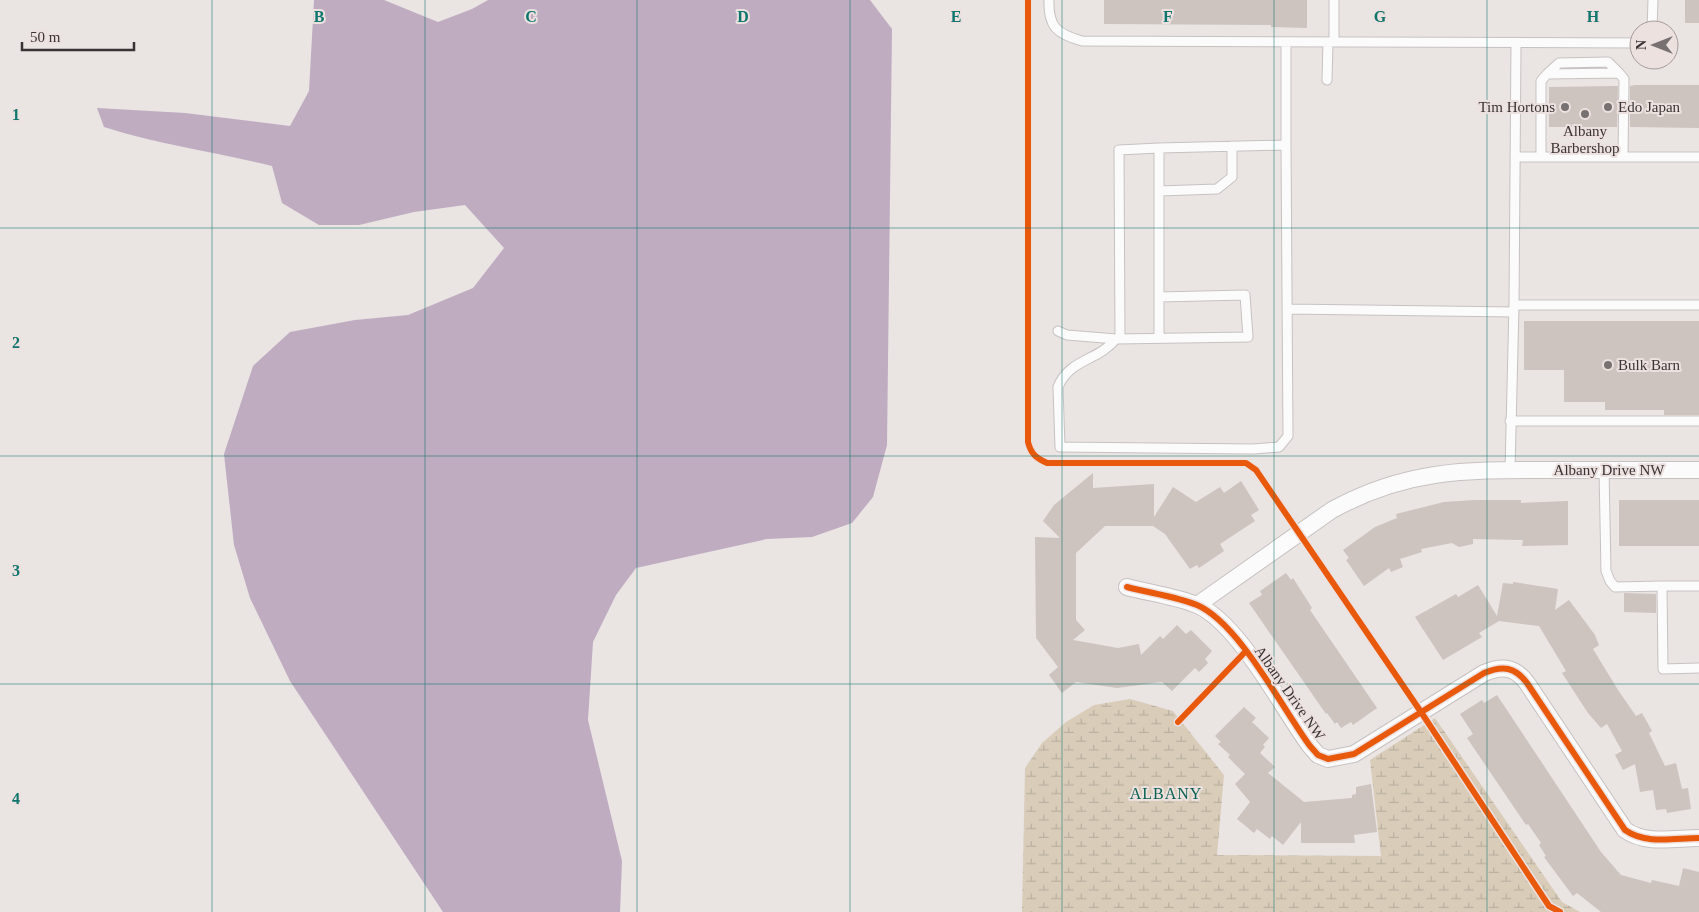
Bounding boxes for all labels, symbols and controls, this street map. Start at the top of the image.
text: B [314,8,325,25]
text: C [525,8,537,25]
text: D [737,8,749,25]
text: E [951,8,961,25]
text: F [1163,8,1173,25]
text: G [1374,8,1387,25]
text: H [1587,8,1600,25]
scale bar [22,20,135,52]
north arrow [1629,20,1679,70]
text: 50 m [30,29,61,45]
text: N [1634,40,1649,50]
place label: Tim Hortons [1478,99,1555,115]
place label: Edo Japan [1618,99,1681,115]
marker: Tim Hortons [1559,101,1571,113]
marker: Edo Japan [1602,101,1614,113]
text: 1 [12,106,20,123]
marker: Albany Barbershop [1579,108,1591,120]
place label: Albany Barbershop [1550,123,1620,156]
text: 2 [12,334,20,351]
place label: Bulk Barn [1618,357,1681,373]
marker: Bulk Barn [1602,359,1614,371]
street label: Albany Drive NW [1554,462,1665,478]
text: 3 [12,562,20,579]
street label: Albany Drive NW [1252,643,1329,744]
district label: ALBANY [1130,785,1202,802]
text: 4 [12,790,20,807]

